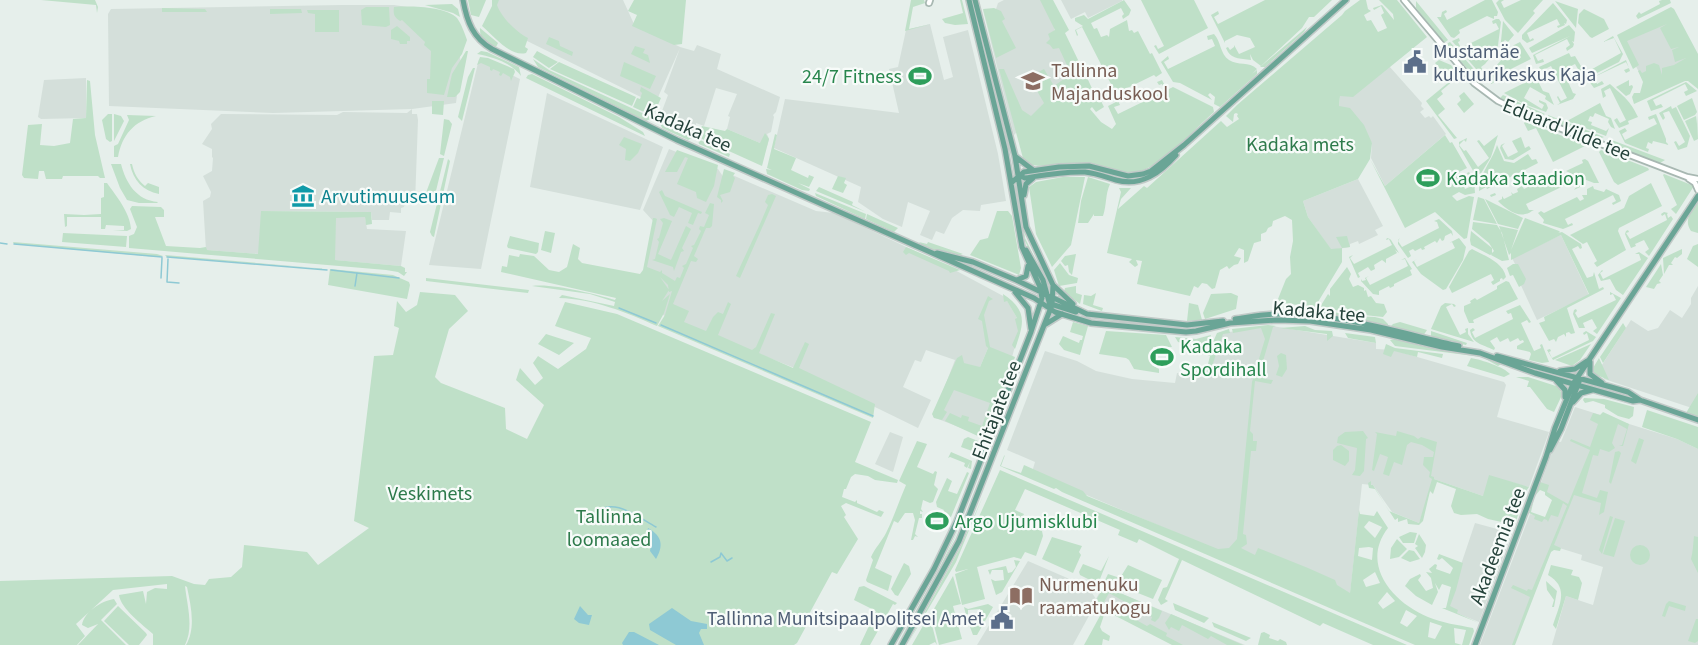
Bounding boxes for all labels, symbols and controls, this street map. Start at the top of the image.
place label: Mustamäe kultuurikeskus Kaja [1433,38,1596,89]
public building icon: Mustamäe kultuurikeskus Kaja [1402,49,1428,75]
place label: Tallinna Majanduskool [1051,57,1168,108]
place label: 24/7 Fitness [802,63,902,91]
sports icon: 24/7 Fitness [907,63,933,89]
school or university icon: Tallinna Majanduskool [1020,68,1046,94]
street label: Eduard Vilde tee [1498,91,1635,168]
street label: Kadaka tee [639,96,736,160]
park label: Kadaka mets [1246,131,1354,159]
sports icon: Kadaka staadion [1415,165,1441,191]
place label: Kadaka staadion [1446,165,1585,193]
museum icon: Arvutimuuseum [290,183,316,209]
place label: Arvutimuuseum [321,183,455,211]
street label: Kadaka tee [1271,294,1367,330]
place label: Kadaka Spordihall [1180,333,1267,384]
sports icon: Kadaka Spordihall [1149,344,1175,370]
street label: Ehitajate tee [965,357,1029,464]
park label: Veskimets [388,480,472,508]
street label: Akadeemia tee [1463,484,1533,609]
park label: Tallinna loomaaed [567,503,651,554]
sports icon: Argo Ujumisklubi [924,508,950,534]
place label: Argo Ujumisklubi [955,508,1098,536]
place label: Nurmenuku raamatukogu [1039,571,1151,622]
library icon: Nurmenuku raamatukogu [1008,583,1034,609]
place label: Tallinna Munitsipaalpolitsei Amet [707,605,984,633]
public building icon: Tallinna Munitsipaalpolitsei Amet [989,605,1015,631]

